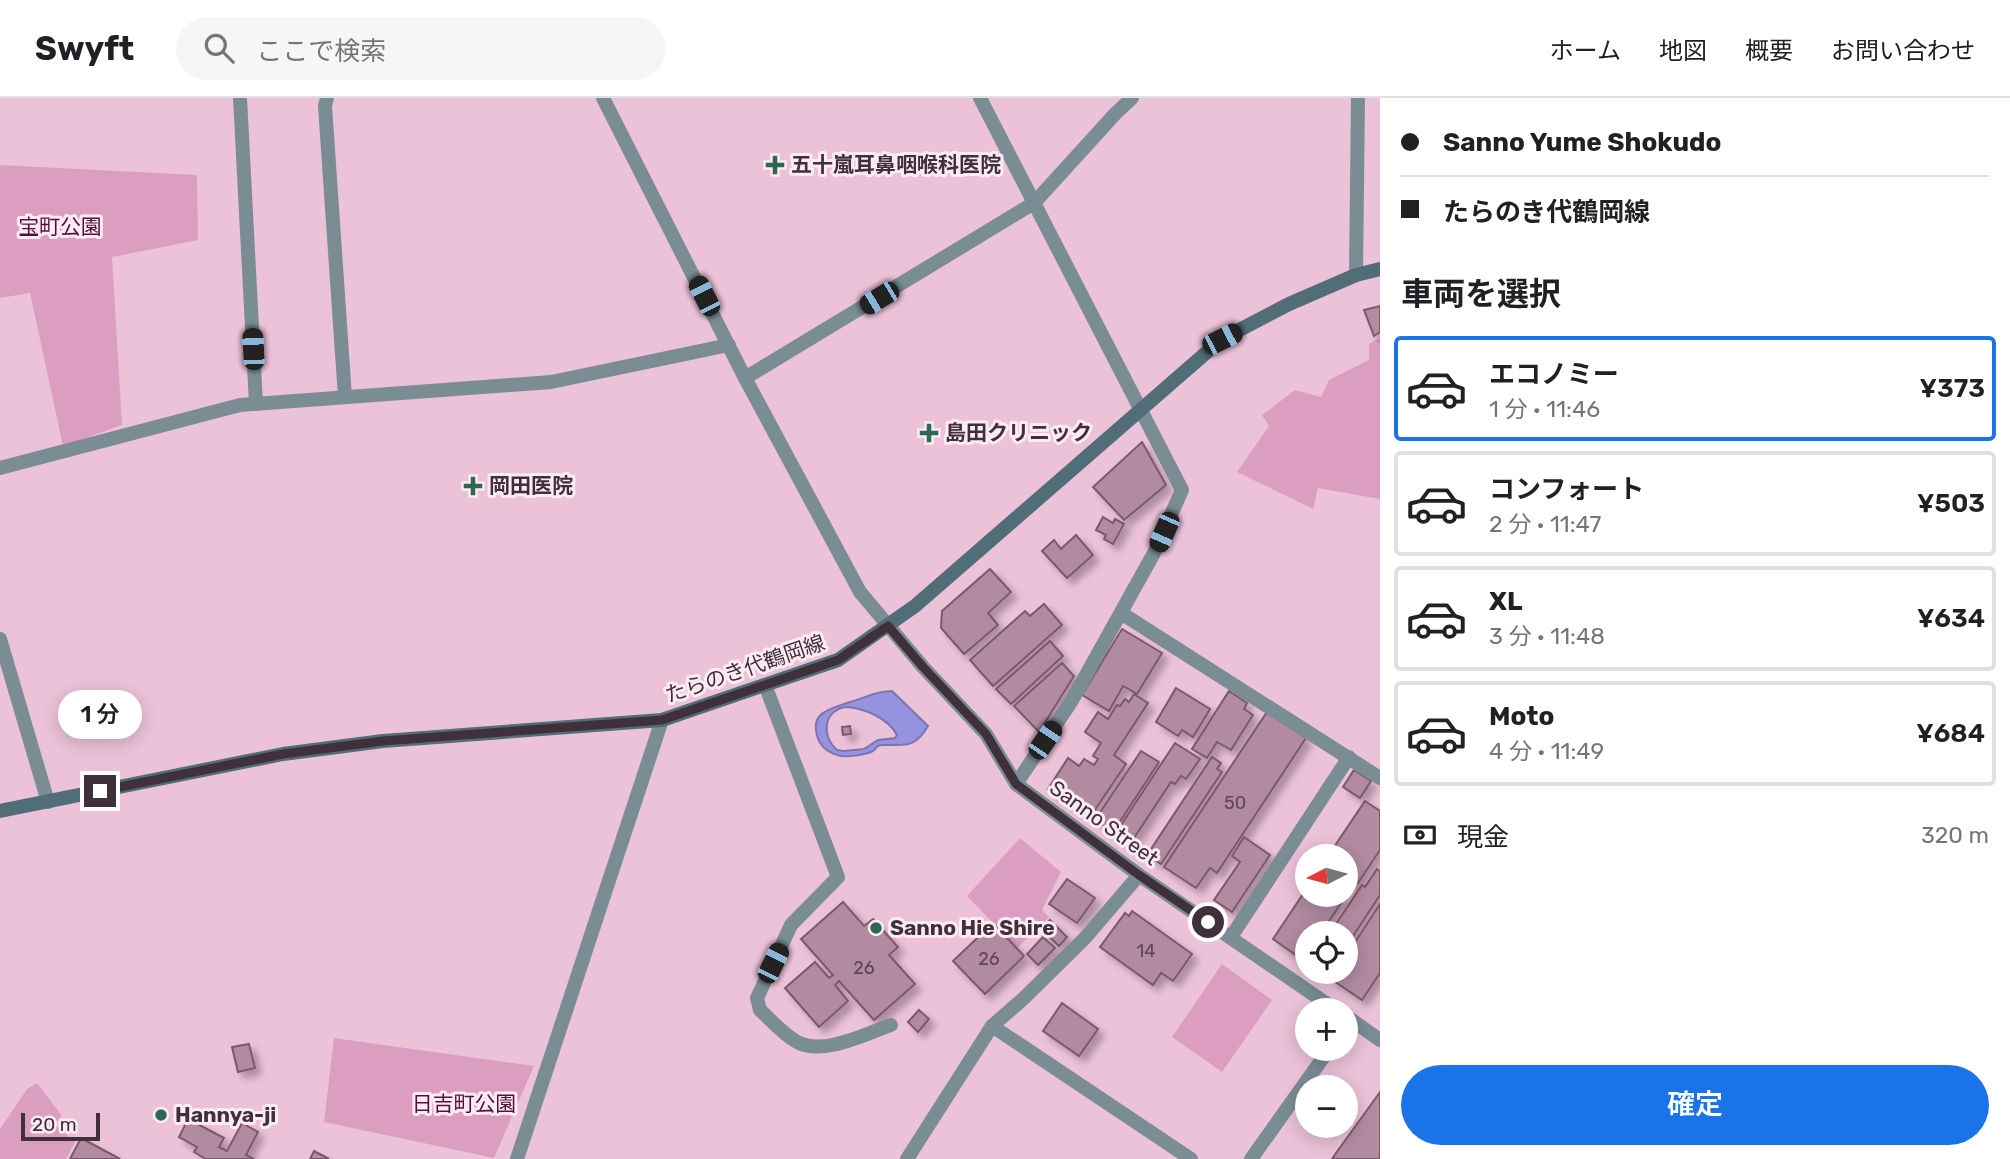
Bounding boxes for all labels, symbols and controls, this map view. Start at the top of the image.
search box [176,17,666,80]
text: Swyft [35,29,134,68]
icon: search [200,29,238,67]
text: ここで検索 [256,36,386,67]
text: ホーム [1550,37,1621,65]
text: 地図 [1659,37,1707,65]
text: 概要 [1745,37,1793,65]
text: お問い合わせ [1831,37,1975,65]
text: Sanno Yume Shokudo [1443,127,1721,158]
place label: 五十嵐耳鼻咽喉科医院 [791,152,1001,177]
marker: 五十嵐耳鼻咽喉科医院 [765,155,785,175]
text: たらのき代鶴岡線 [1443,197,1650,228]
park label: 宝町公園 [18,214,102,239]
car [686,273,723,319]
text: 車両を選択 [1401,275,1561,313]
car [856,278,903,318]
car [1199,320,1246,358]
car [242,327,265,371]
icon: car [1405,357,1468,420]
text: エコノミー [1489,359,1619,390]
text: ¥373 [1920,373,1985,404]
text: 1 分 · 11:46 [1489,395,1600,423]
place label: 島田クリニック [945,420,1092,445]
marker: 島田クリニック [919,423,939,443]
icon: car [1405,472,1468,535]
place label: 岡田医院 [489,473,573,498]
text: コンフォート [1489,474,1644,505]
marker: 岡田医院 [463,476,483,496]
text: ¥503 [1917,488,1985,519]
car [1146,509,1183,555]
text: 2 分 · 11:47 [1489,510,1601,538]
text: XL [1489,586,1522,617]
icon: car [1405,587,1468,650]
text: ¥634 [1917,603,1985,634]
text: 3 分 · 11:48 [1489,622,1605,650]
street label: たらのき代鶴岡線 [662,629,828,708]
callout: 1 分 [58,690,142,738]
text: 1 分 [80,700,120,728]
text: Moto [1489,701,1554,732]
icon: car [1405,702,1468,765]
car [1025,717,1066,763]
text: ¥684 [1916,718,1985,749]
text: 4 分 · 11:49 [1489,737,1604,765]
route end [84,775,116,807]
street label: Sanno Street [1045,775,1163,870]
house number: 50 [1224,792,1246,814]
icon: cash [1401,816,1439,854]
text: 320 m [1921,821,1989,849]
text: 現金 [1457,822,1509,853]
north arrow [1295,844,1358,906]
map controls [1295,844,1358,1138]
route start [1192,906,1224,938]
place label: Sanno Hie Shire [890,915,1055,940]
marker: Sanno Hie Shire [868,920,884,936]
button: locate [1295,921,1358,984]
car [755,940,792,986]
house number: 14 [1137,940,1155,962]
house number: 26 [978,948,1000,970]
house number: 26 [853,957,875,979]
button: + [1295,998,1358,1061]
button: 確定 [1401,1065,1989,1145]
button: − [1295,1075,1358,1138]
park label: 日吉町公園 [412,1091,517,1116]
place label: Hannya-ji [175,1102,276,1127]
marker: Hannya-ji [153,1107,169,1123]
scale bar [21,1110,100,1142]
text: 20 m [32,1113,77,1136]

